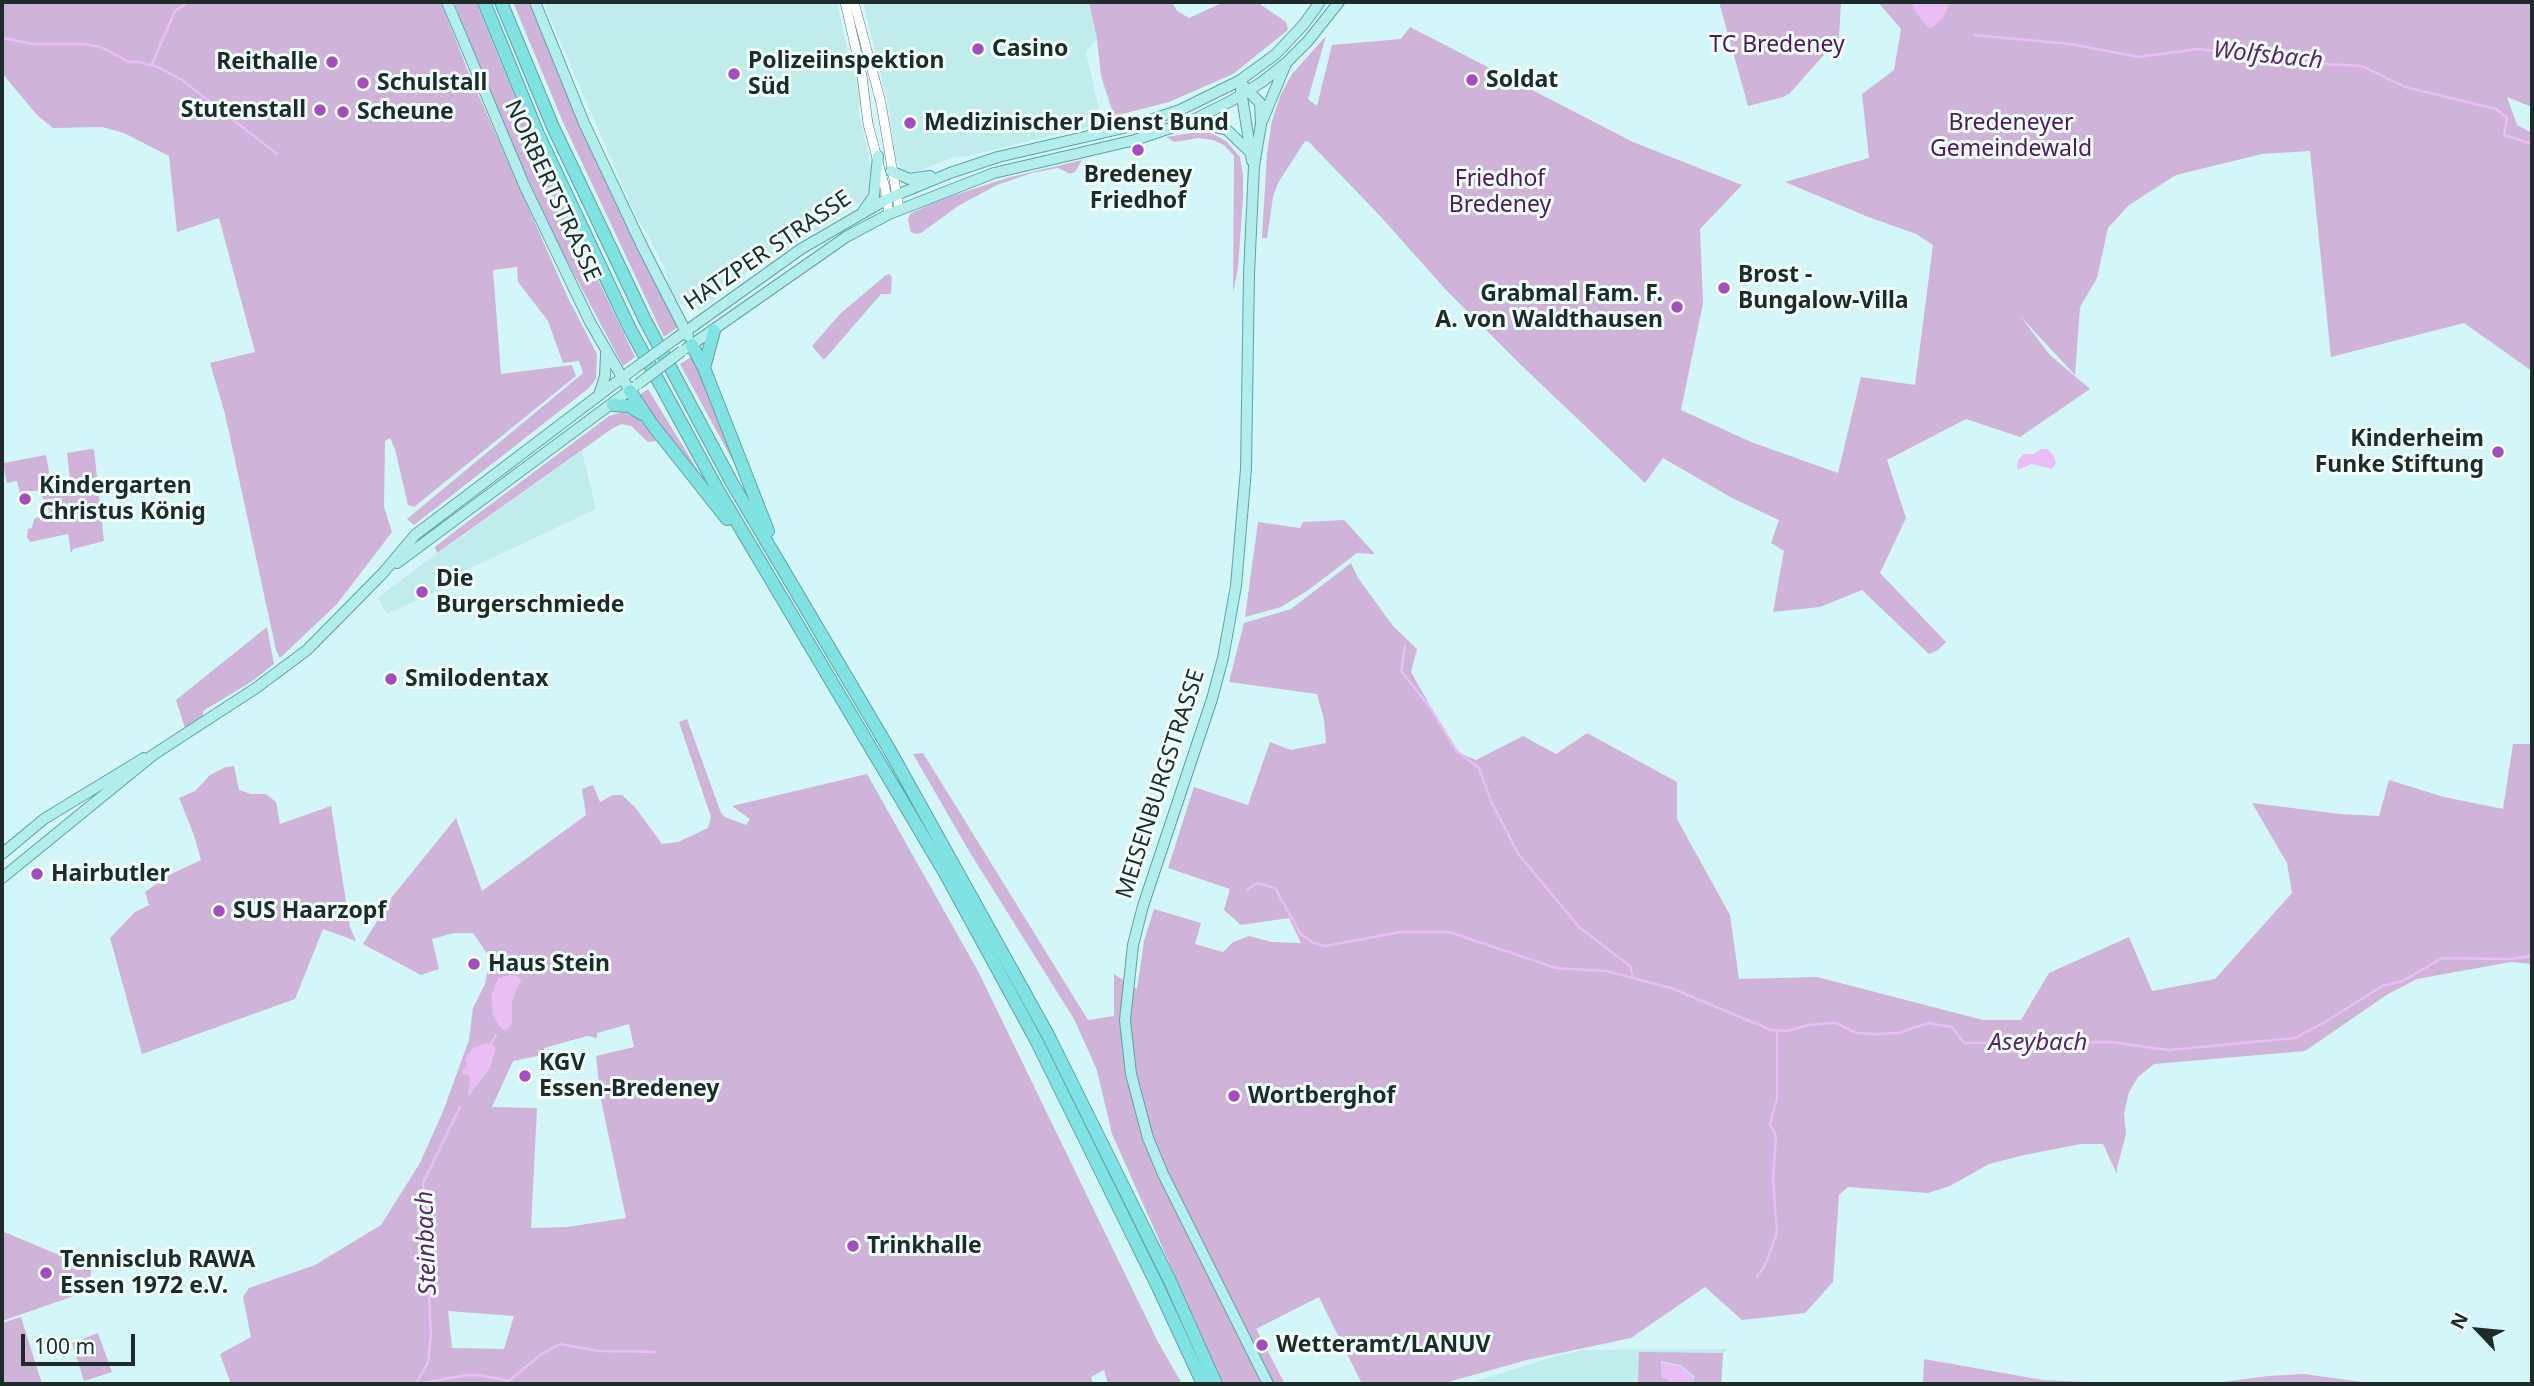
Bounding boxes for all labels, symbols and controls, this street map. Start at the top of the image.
park label: TC Bredeney [1709,31,1845,59]
place label: Casino [992,35,1068,63]
water label: Wolfsbach [2212,36,2324,76]
marker: Casino [970,41,986,57]
place label: Polizeiinspektion Süd [748,47,944,101]
place label: Reithalle [216,48,318,76]
marker: Reithalle [324,54,340,70]
marker: Polizeiinspektion Süd [726,66,742,82]
place label: Soldat [1486,66,1558,94]
place label: Schulstall [377,69,487,97]
marker: Soldat [1464,72,1480,88]
marker: Schulstall [355,75,371,91]
place label: Stutenstall [181,96,306,124]
street label: NORBERTSTRASSE [498,96,606,286]
place label: Scheune [357,98,454,126]
marker: Stutenstall [312,102,328,118]
marker: Scheune [335,104,351,120]
place label: Medizinischer Dienst Bund [924,109,1229,137]
park label: Bredeneyer Gemeindewald [1930,109,2092,163]
marker: Medizinischer Dienst Bund [902,115,918,131]
marker: Bredeney Friedhof [1130,142,1146,158]
place label: Bredeney Friedhof [1084,161,1192,215]
park label: Friedhof Bredeney [1449,165,1551,219]
street label: HATZPER STRASSE [679,185,857,317]
place label: Brost - Bungalow-Villa [1738,261,1909,315]
place label: Grabmal Fam. F. A. von Waldthausen [1435,280,1663,334]
marker: Brost - Bungalow-Villa [1716,280,1732,296]
marker: Grabmal Fam. F. A. von Waldthausen [1669,299,1685,315]
place label: Kinderheim Funke Stiftung [2315,425,2484,479]
marker: Kinderheim Funke Stiftung [2490,444,2506,460]
place label: Kindergarten Christus König [39,472,206,526]
marker: Kindergarten Christus König [17,491,33,507]
place label: Die Burgerschmiede [436,565,625,619]
marker: Die Burgerschmiede [414,584,430,600]
place label: Smilodentax [405,665,548,693]
street label: MEISENBURGSTRASSE [1111,666,1211,902]
marker: Smilodentax [383,671,399,687]
place label: Hairbutler [51,860,170,888]
marker: Hairbutler [29,866,45,882]
place label: SUS Haarzopf [233,897,386,925]
marker: SUS Haarzopf [211,903,227,919]
place label: Haus Stein [488,950,610,978]
marker: Haus Stein [466,956,482,972]
water label: Aseybach [1989,1029,2087,1057]
place label: KGV Essen-Bredeney [539,1049,719,1103]
marker: KGV Essen-Bredeney [517,1068,533,1084]
place label: Wortberghof [1248,1082,1395,1110]
marker: Wortberghof [1226,1088,1242,1104]
water label: Steinbach [411,1190,443,1296]
place label: Trinkhalle [867,1232,982,1260]
marker: Trinkhalle [845,1238,861,1254]
place label: Tennisclub RAWA Essen 1972 e.V. [60,1246,255,1300]
marker: Tennisclub RAWA Essen 1972 e.V. [38,1265,54,1281]
north arrow [2443,1295,2513,1365]
text: N [2444,1308,2474,1333]
scale bar [24,1320,138,1364]
place label: Wetteramt/LANUV [1276,1331,1491,1359]
text: 100 m [34,1332,95,1360]
marker: Wetteramt/LANUV [1254,1337,1270,1353]

